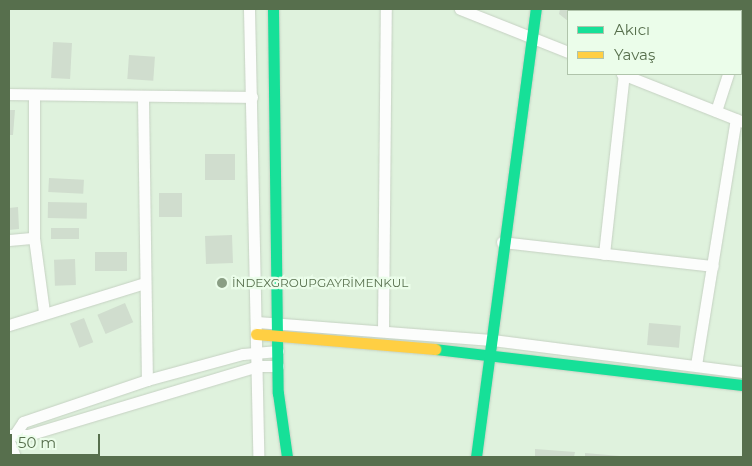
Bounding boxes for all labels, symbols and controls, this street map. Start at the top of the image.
legend [567,10,742,75]
text: Akıcı [614,20,650,39]
text: Yavaş [614,45,655,64]
place label: İNDEXGROUPGAYRİMENKUL [232,276,408,290]
marker: İNDEXGROUPGAYRİMENKUL [216,277,228,289]
scale bar [12,424,102,456]
text: 50 m [18,433,56,452]

